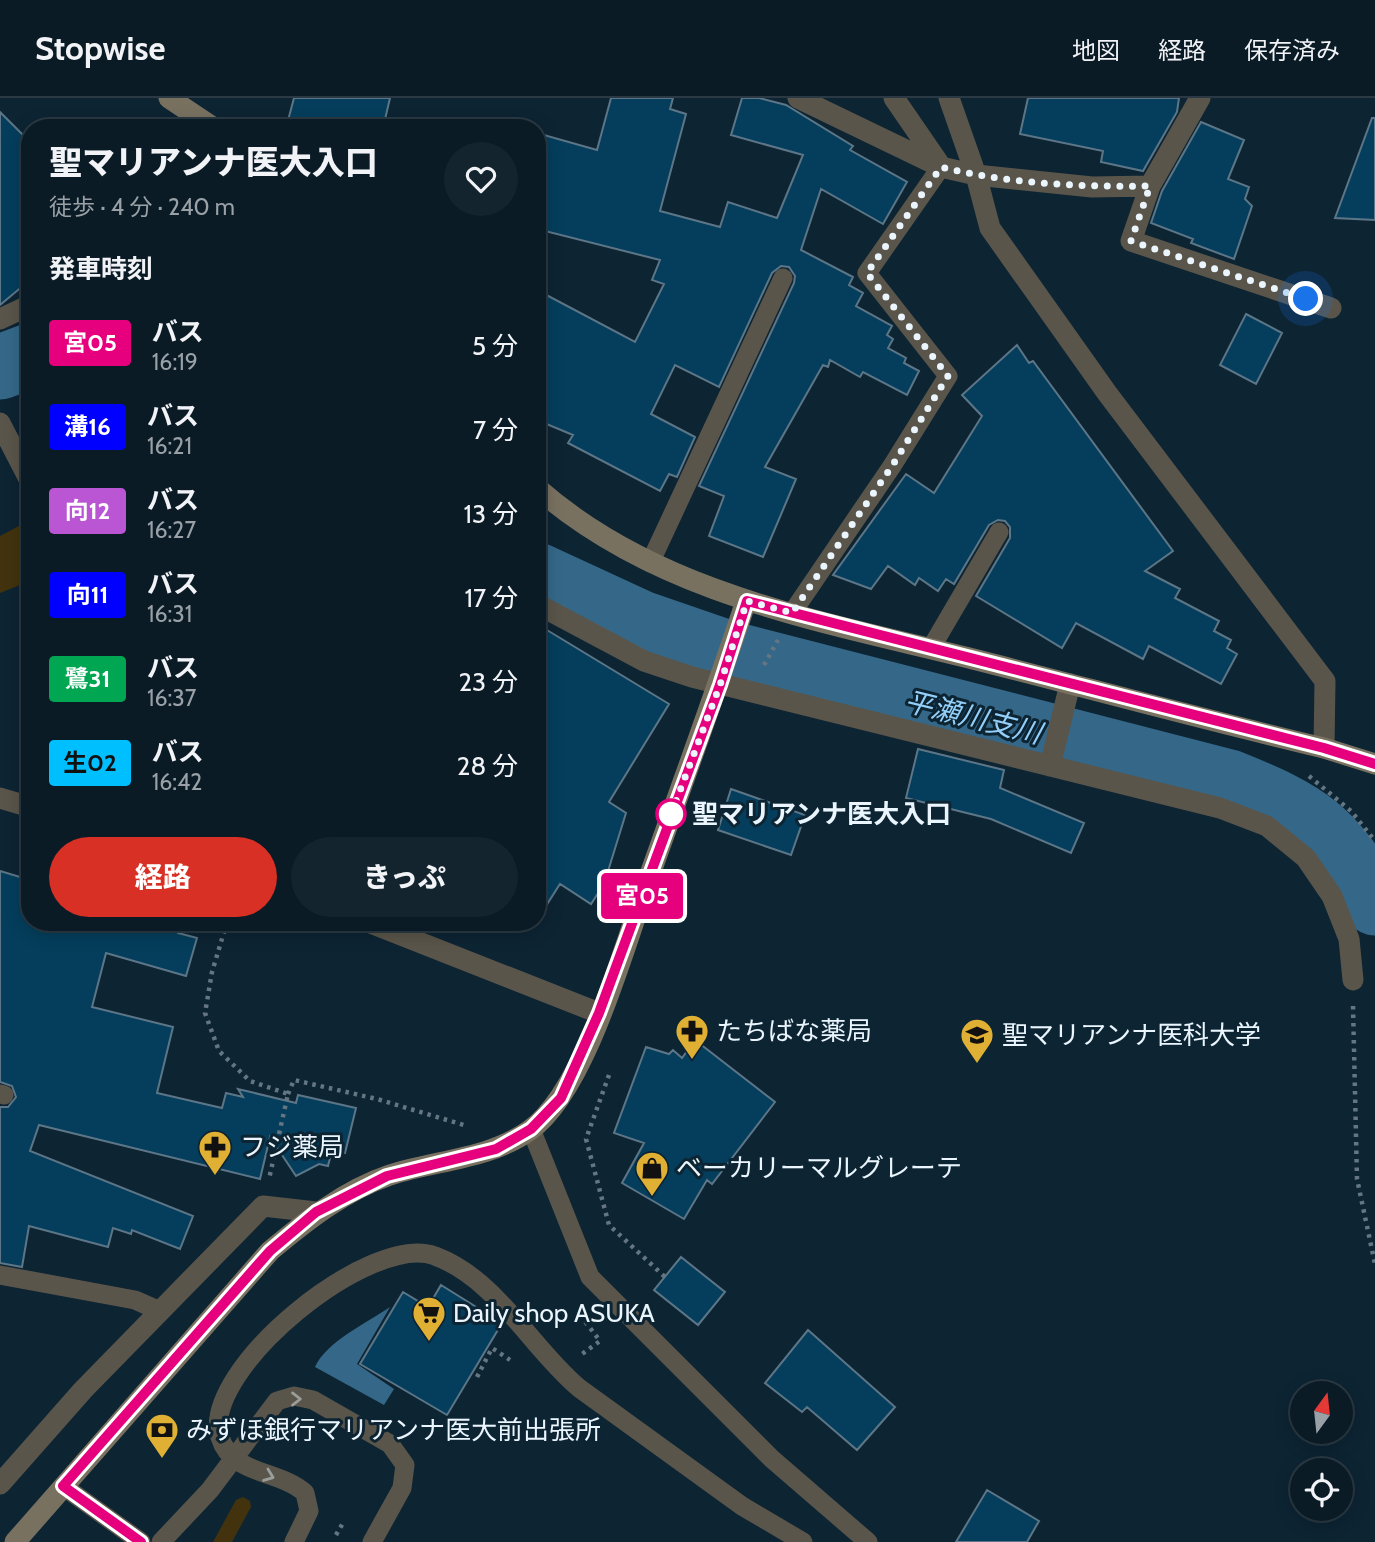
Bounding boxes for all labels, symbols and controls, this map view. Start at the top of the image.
text: Stopwise [35,28,165,68]
text: 地図 [1072,36,1120,65]
text: 経路 [1158,36,1206,65]
text: 保存済み [1244,36,1340,65]
text: 聖マリアンナ医大入口 [49,142,378,182]
button: heart [444,142,518,216]
text: 徒歩 · 4 分 · 240 m [49,193,235,221]
text: 発車時刻 [49,253,153,285]
your location [1288,281,1323,316]
text: バス [152,316,204,348]
text: 宮05 [63,328,117,357]
text: 5 分 [472,330,518,362]
text: 16:19 [152,348,198,376]
text: バス [147,400,199,432]
text: 溝16 [64,412,111,441]
text: 7 分 [473,414,518,446]
text: 16:21 [147,432,192,460]
text: バス [147,484,199,516]
text: 向12 [65,496,110,525]
text: 13 分 [464,498,518,530]
text: 16:27 [147,516,196,544]
text: バス [147,568,199,600]
text: 向11 [67,580,108,609]
text: 17 分 [465,582,518,614]
text: 16:31 [147,600,192,628]
text: バス [147,652,199,684]
text: 鷺31 [65,664,110,693]
text: 23 分 [458,666,518,698]
text: 16:37 [147,684,196,712]
water label: 平瀬川支川 [901,684,1048,751]
text: バス [152,736,204,768]
text: 生02 [63,748,117,777]
text: 28 分 [457,750,518,782]
text: 16:42 [152,768,202,796]
place label: 聖マリアンナ医大入口 [692,798,951,830]
marker: 聖マリアンナ医大入口 [656,799,686,829]
button: 経路 [49,837,277,917]
button: きっぷ [291,837,518,917]
line badge: 宮05 [602,873,682,919]
text: 宮05 [615,881,669,910]
pharmacy icon: たちばな薬局 [673,1012,711,1061]
place label: たちばな薬局 [716,1015,872,1047]
school or university icon: 聖マリアンナ医科大学 [958,1016,996,1065]
place label: 聖マリアンナ医科大学 [1002,1019,1261,1051]
pharmacy icon: フジ薬局 [196,1128,234,1177]
place label: フジ薬局 [240,1131,344,1163]
shop icon: ベーカリーマルグレーテ [633,1149,671,1198]
place label: ベーカリーマルグレーテ [676,1152,962,1184]
supermarket icon: Daily shop ASUKA [410,1294,448,1343]
place label: Daily shop ASUKA [453,1297,655,1329]
north arrow [1290,1381,1353,1444]
map controls [1290,1381,1353,1521]
one-way arrow [291,1391,302,1407]
bank icon: みずほ銀行マリアンナ医大前出張所 [143,1411,181,1460]
place label: みずほ銀行マリアンナ医大前出張所 [186,1414,601,1446]
button: locate [1290,1458,1353,1521]
one-way arrow [262,1467,274,1481]

